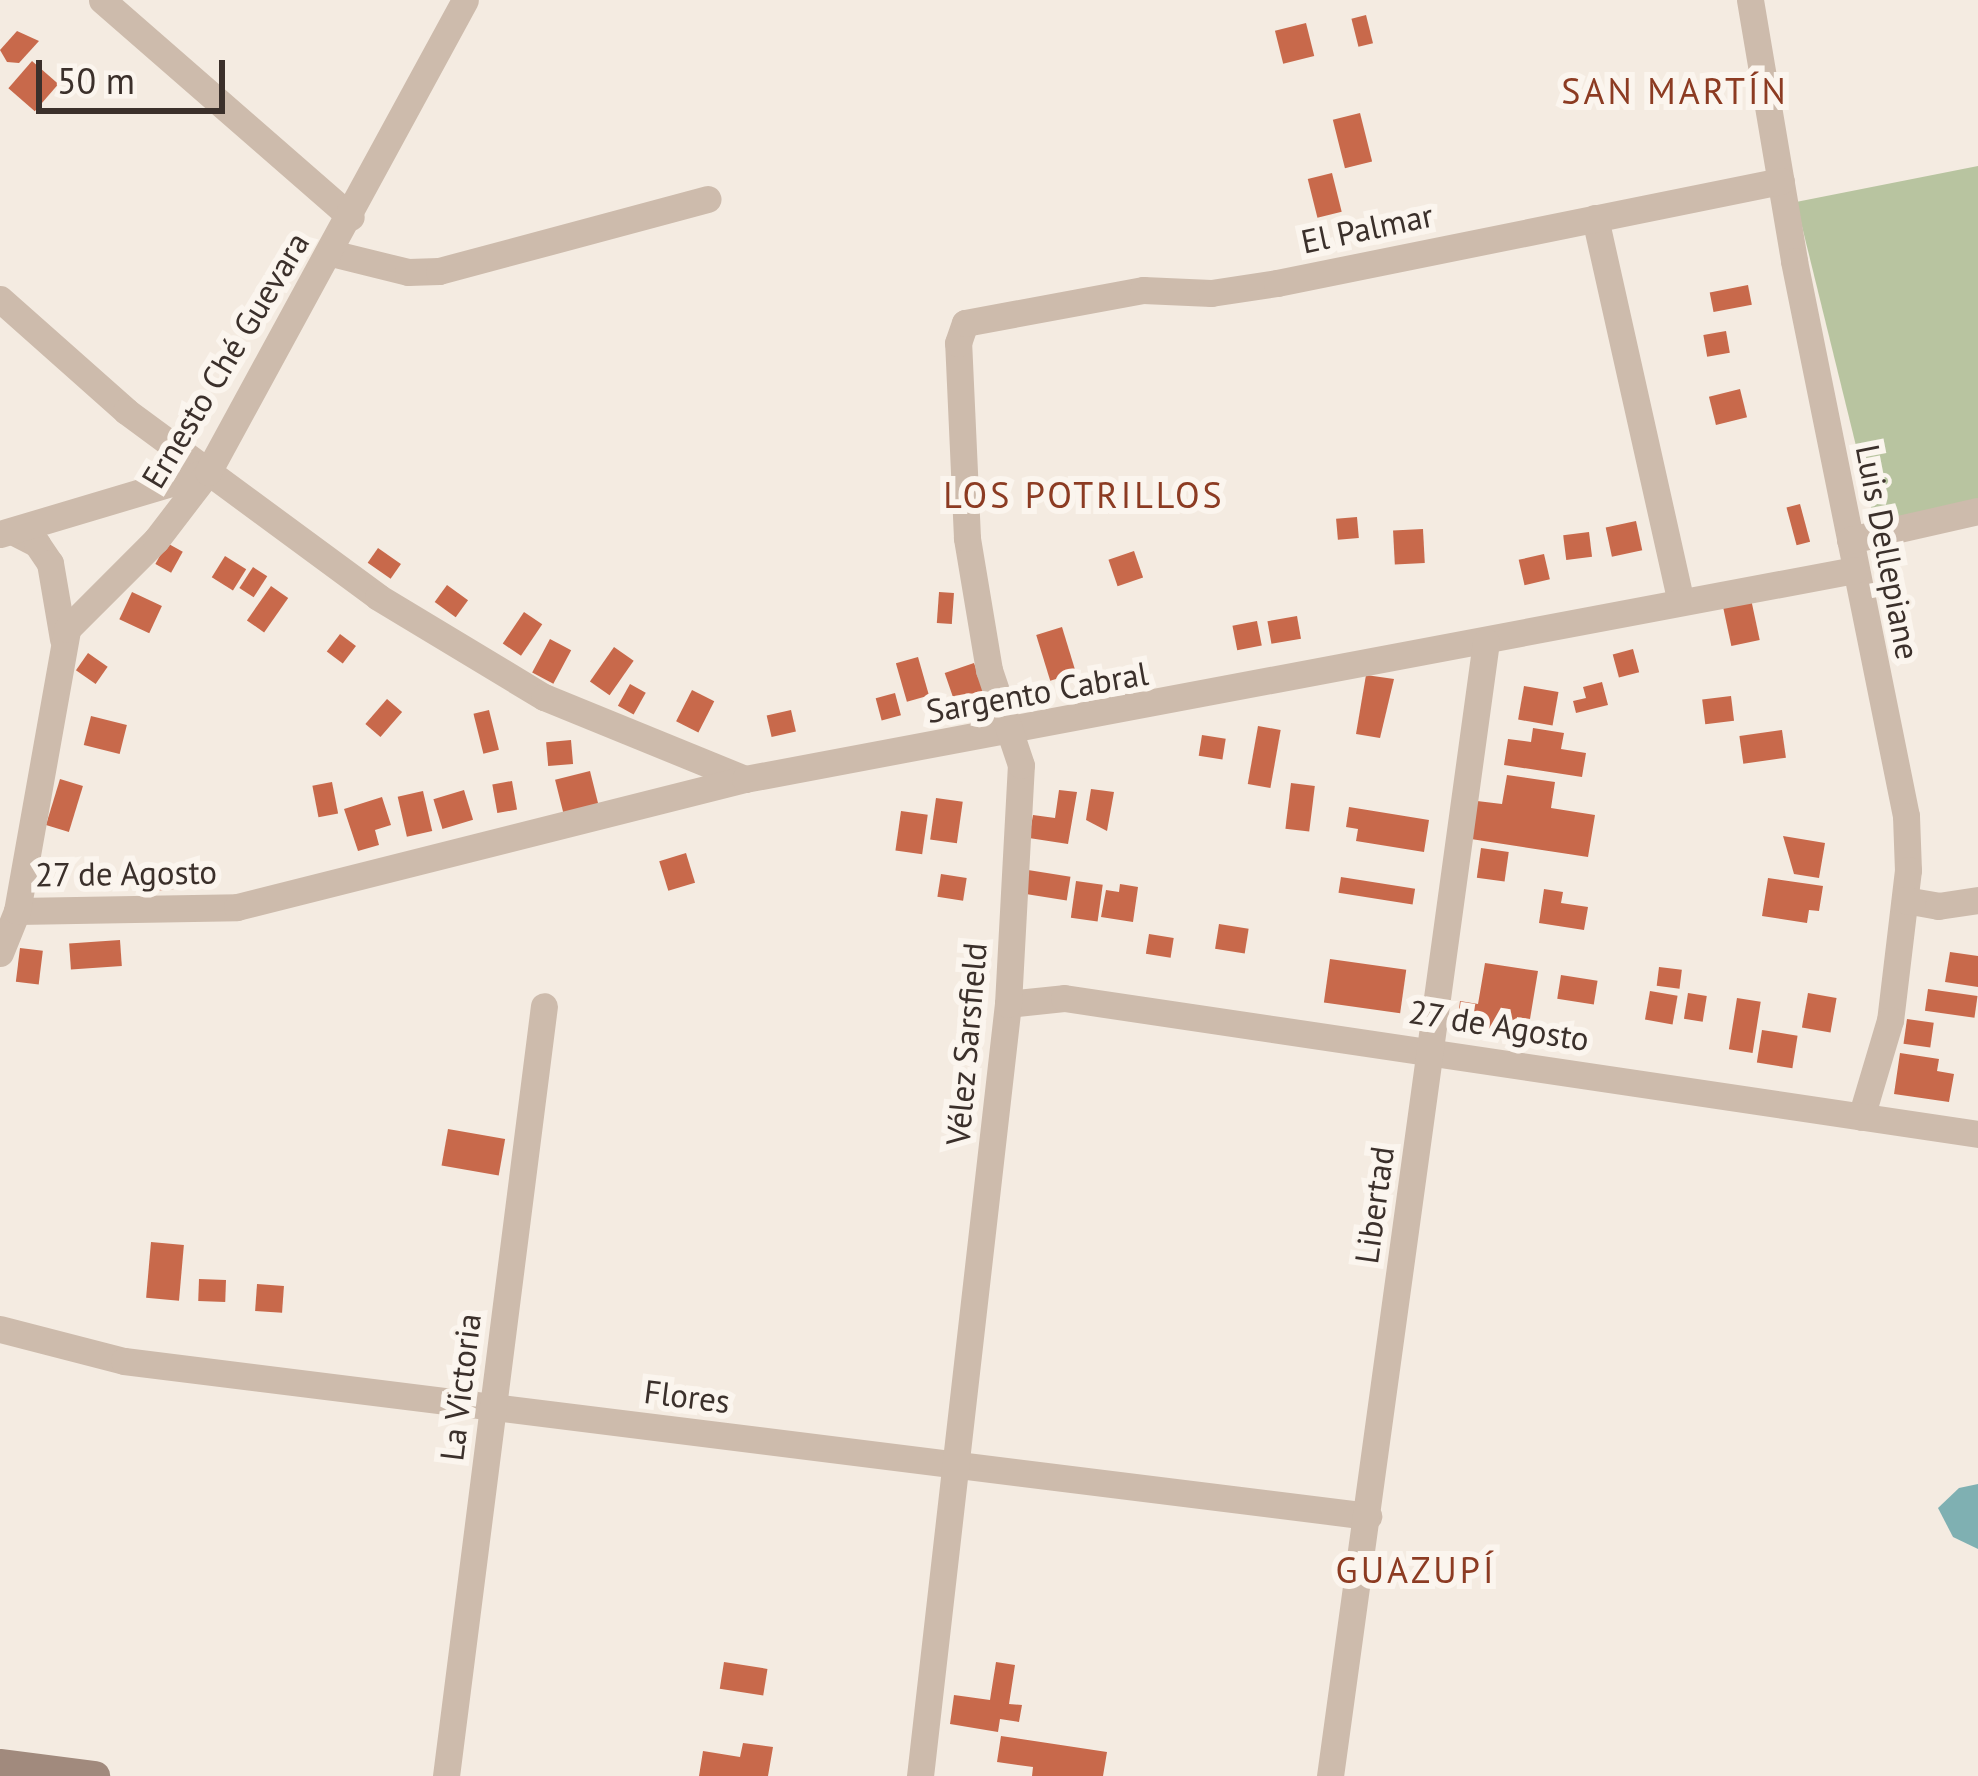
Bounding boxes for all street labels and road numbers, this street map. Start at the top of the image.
street label: El Palmar [1297,195,1437,261]
street label: Ernesto Ché Guevara [133,225,317,495]
street label: Luis Dellepiane [1848,441,1928,663]
street label: Sargento Cabral [923,653,1151,731]
street label: 27 de Agosto [33,852,219,894]
street label: Vélez Sarsfield [937,941,995,1147]
street label: 27 de Agosto [1405,991,1593,1059]
street label: Libertad [1346,1144,1402,1266]
street label: La Victoria [431,1311,489,1463]
street label: Flores [642,1371,732,1421]

